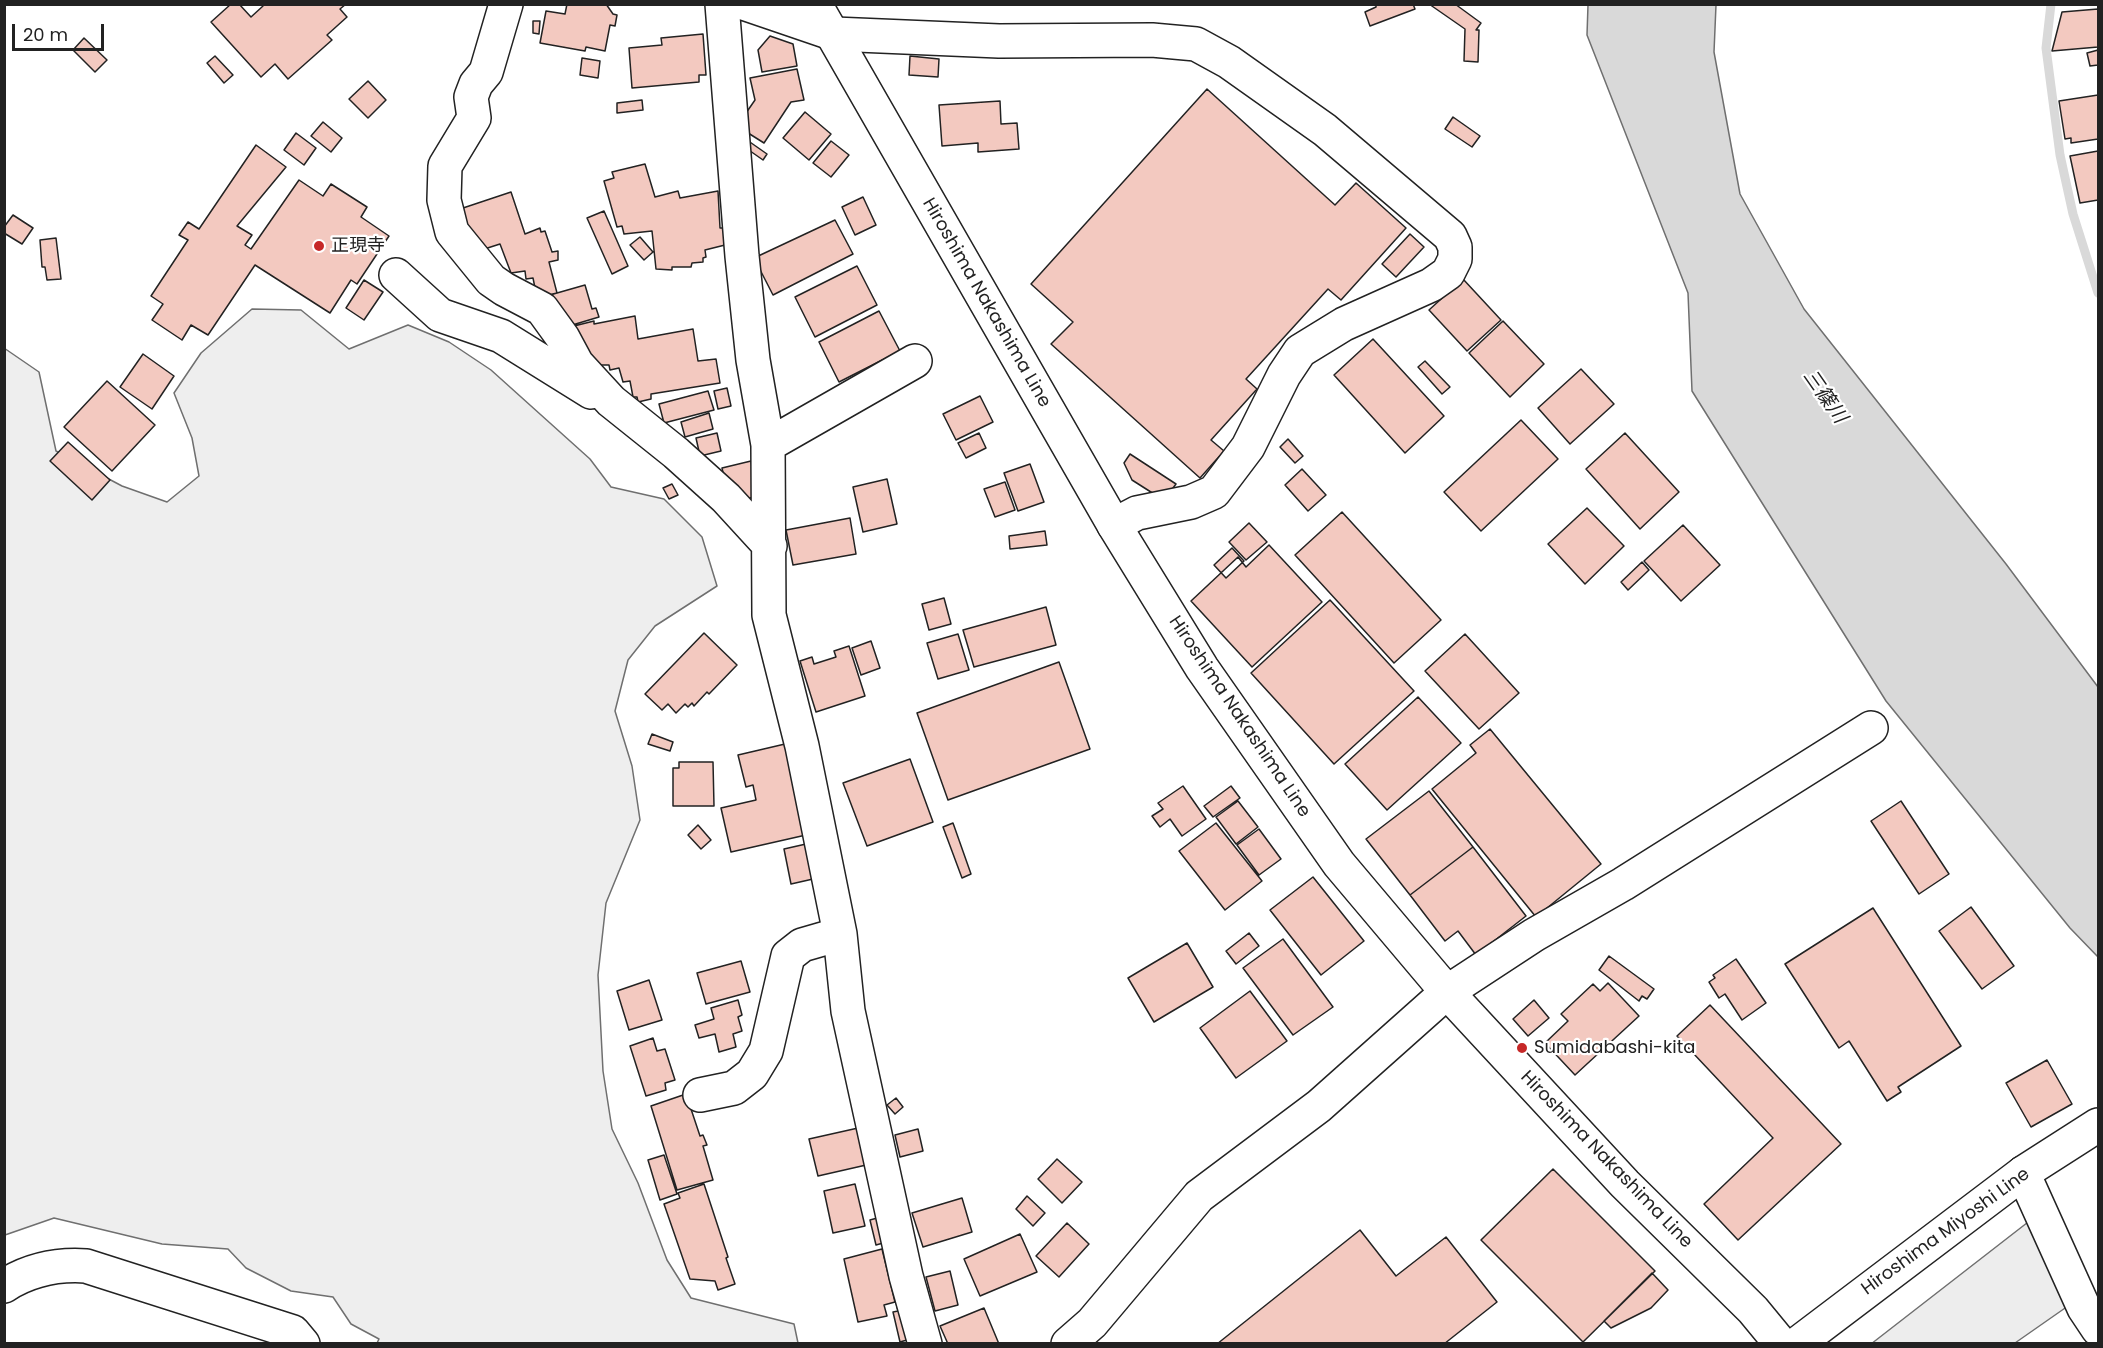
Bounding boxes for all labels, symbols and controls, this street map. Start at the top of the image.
scale bar [15,12,106,50]
text: 20 m [23,22,68,47]
street label: Hiroshima Nakashima Line [917,195,1055,411]
place label: 正現寺 [331,235,385,257]
marker: 正現寺 [312,239,326,253]
water label: 三篠川 [1797,366,1851,428]
street label: Hiroshima Nakashima Line [1164,612,1314,822]
place label: Sumidabashi-kita [1534,1037,1695,1059]
marker: Sumidabashi-kita [1515,1041,1529,1055]
street label: Hiroshima Nakashima Line [1516,1067,1696,1253]
street label: Hiroshima Miyoshi Line [1858,1164,2034,1300]

